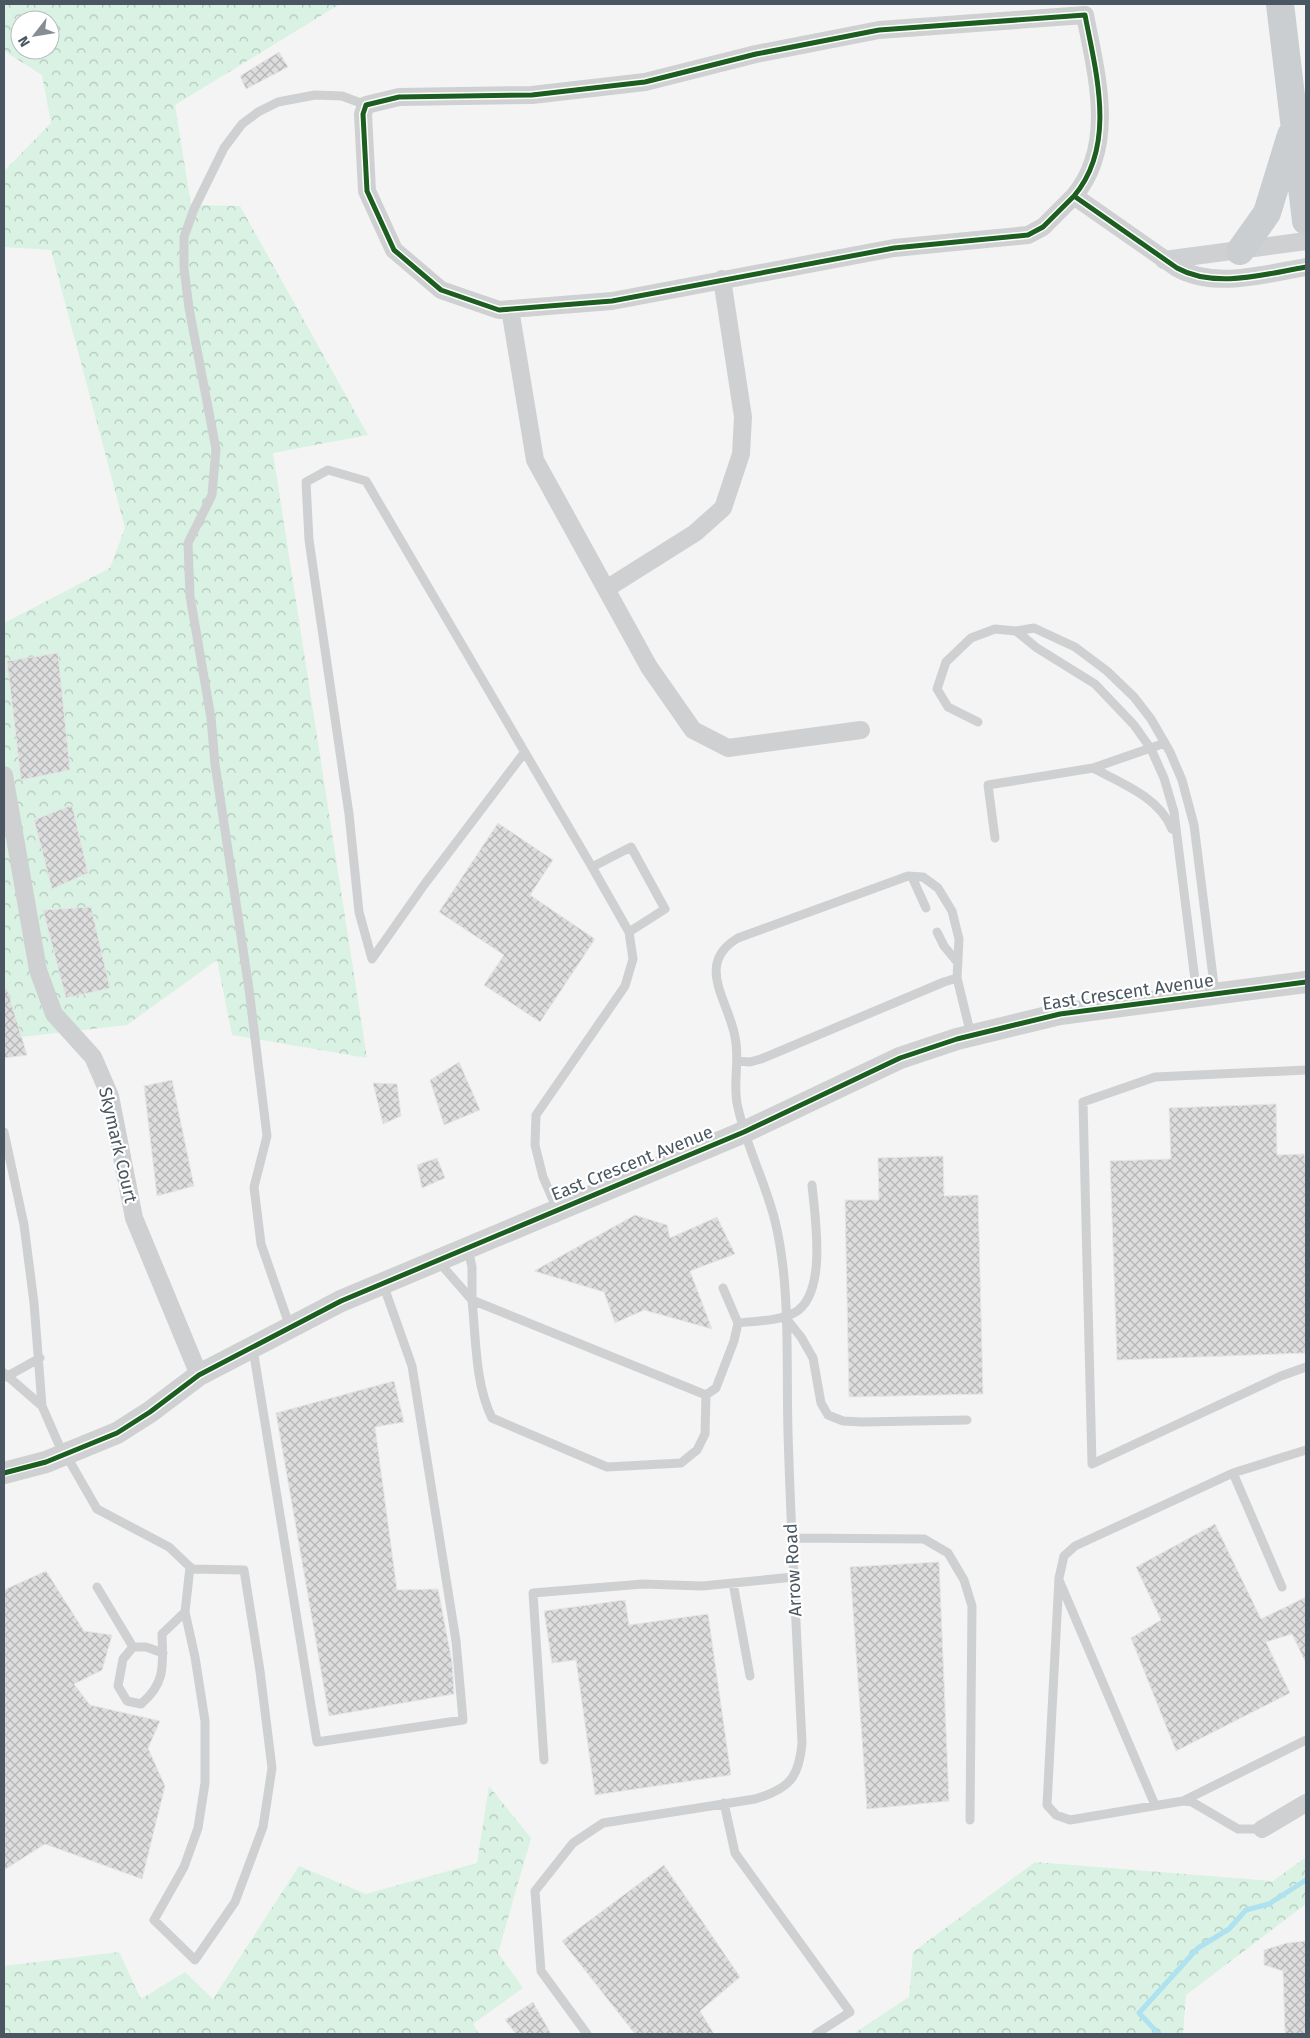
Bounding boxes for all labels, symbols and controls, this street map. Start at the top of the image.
north arrow [10,10,60,60]
text: N [15,33,34,50]
street label: East Crescent Avenue [1041,969,1215,1015]
street label: Skymark Court [94,1085,142,1206]
street label: East Crescent Avenue [548,1120,716,1206]
street label: Arrow Road [780,1523,806,1617]

